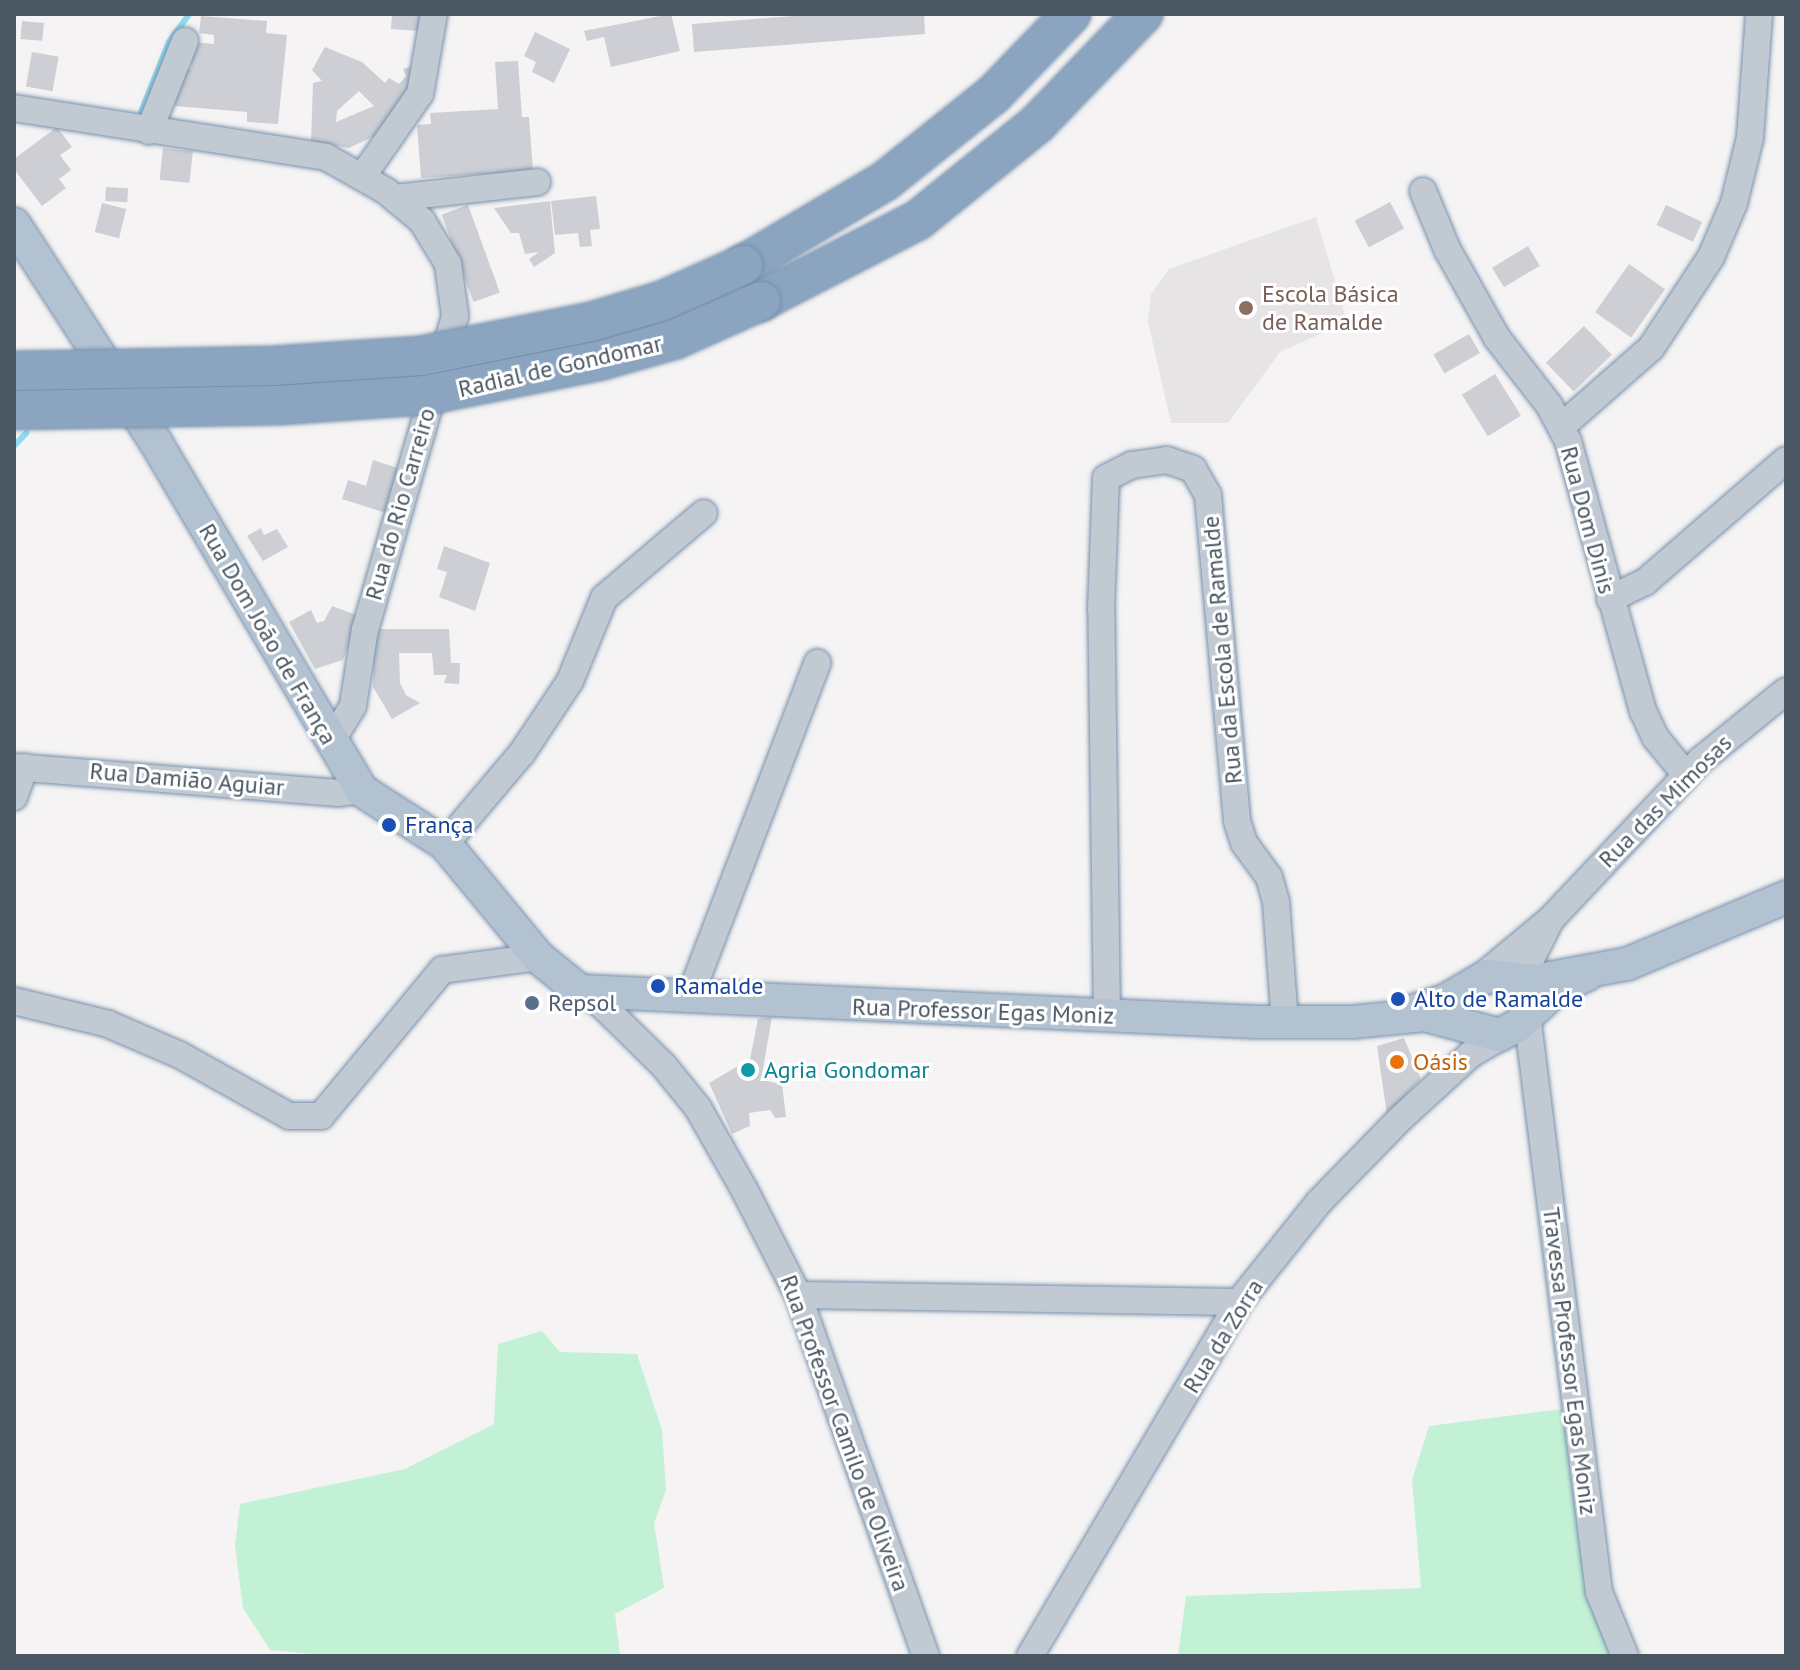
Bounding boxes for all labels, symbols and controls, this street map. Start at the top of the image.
place label: Escola Básica de Ramalde [1262,280,1399,336]
marker: Escola Básica de Ramalde [1237,299,1255,317]
street label: Radial de Gondomar [455,329,665,403]
street label: Rua do Rio Carreiro [359,405,441,603]
street label: Rua Dom Dinis [1554,443,1622,597]
street label: Rua da Escola de Ramalde [1196,515,1248,785]
street label: Rua Dom João de França [193,518,343,750]
street label: Rua das Mimosas [1592,728,1738,874]
street label: Rua Damião Aguiar [88,756,286,802]
place label: França [405,811,473,839]
marker: França [380,816,398,834]
place label: Ramalde [674,972,763,1000]
marker: Ramalde [649,977,667,995]
place label: Alto de Ramalde [1414,985,1583,1013]
place label: Repsol [548,989,616,1017]
marker: Alto de Ramalde [1389,990,1407,1008]
street label: Rua Professor Egas Moniz [852,992,1114,1030]
marker: Repsol [523,994,541,1012]
place label: Oásis [1413,1048,1468,1076]
marker: Oásis [1388,1053,1406,1071]
place label: Agria Gondomar [764,1056,930,1084]
marker: Agria Gondomar [739,1061,757,1079]
street label: Travessa Professor Egas Moniz [1537,1206,1603,1516]
street label: Rua Professor Camilo de Oliveira [774,1271,916,1595]
street label: Rua da Zorra [1176,1273,1270,1399]

